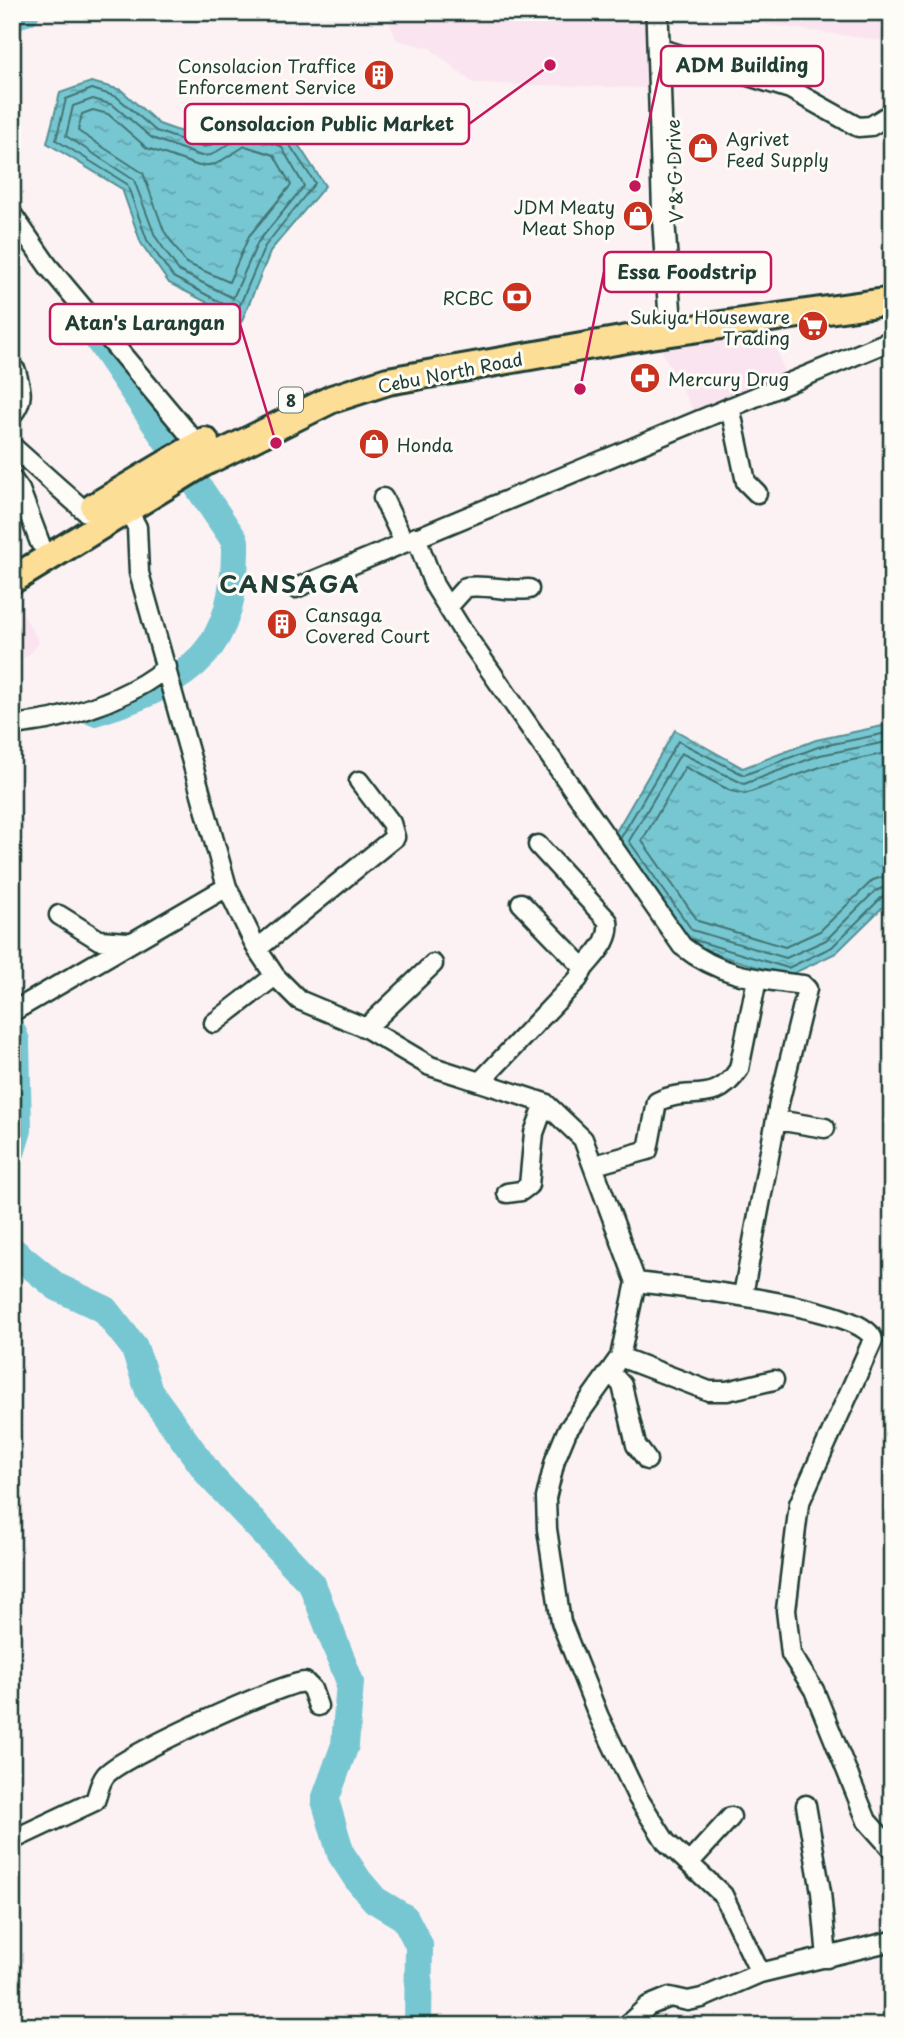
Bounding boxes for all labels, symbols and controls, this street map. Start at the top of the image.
callout: ADM Building [661,46,823,86]
text: ADM Building [675,50,808,78]
place label: Consolacion Traffice Enforcement Service [178,52,356,100]
building icon: Consolacion Traffice Enforcement Service [362,58,396,92]
callout: Consolacion Public Market [185,104,469,144]
text: Consolacion Public Market [200,109,454,137]
street label: V & G Drive [659,119,689,223]
place label: Agrivet Feed Supply [726,125,829,173]
shop icon: Agrivet Feed Supply [686,131,720,165]
place label: JDM Meaty Meat Shop [514,193,615,241]
shop icon: JDM Meaty Meat Shop [621,199,655,233]
callout: Essa Foodstrip [604,252,771,292]
text: Essa Foodstrip [617,257,757,285]
bank icon: RCBC [500,280,534,314]
place label: RCBC [442,284,494,311]
place label: Sukiya Houseware Trading [630,303,790,351]
callout: Atan's Larangan [50,304,240,344]
text: Atan's Larangan [65,308,225,336]
supermarket icon: Sukiya Houseware Trading [796,309,830,343]
street label: Cebu North Road [375,345,525,399]
pharmacy icon: Mercury Drug [628,361,662,395]
place label: Mercury Drug [668,365,789,392]
road number: 8 [279,388,303,412]
shop icon: Honda [357,427,391,461]
place label: Honda [397,431,453,458]
district label: CANSAGA [219,565,361,601]
place label: Cansaga Covered Court [305,601,430,649]
building icon: Cansaga Covered Court [265,607,299,641]

